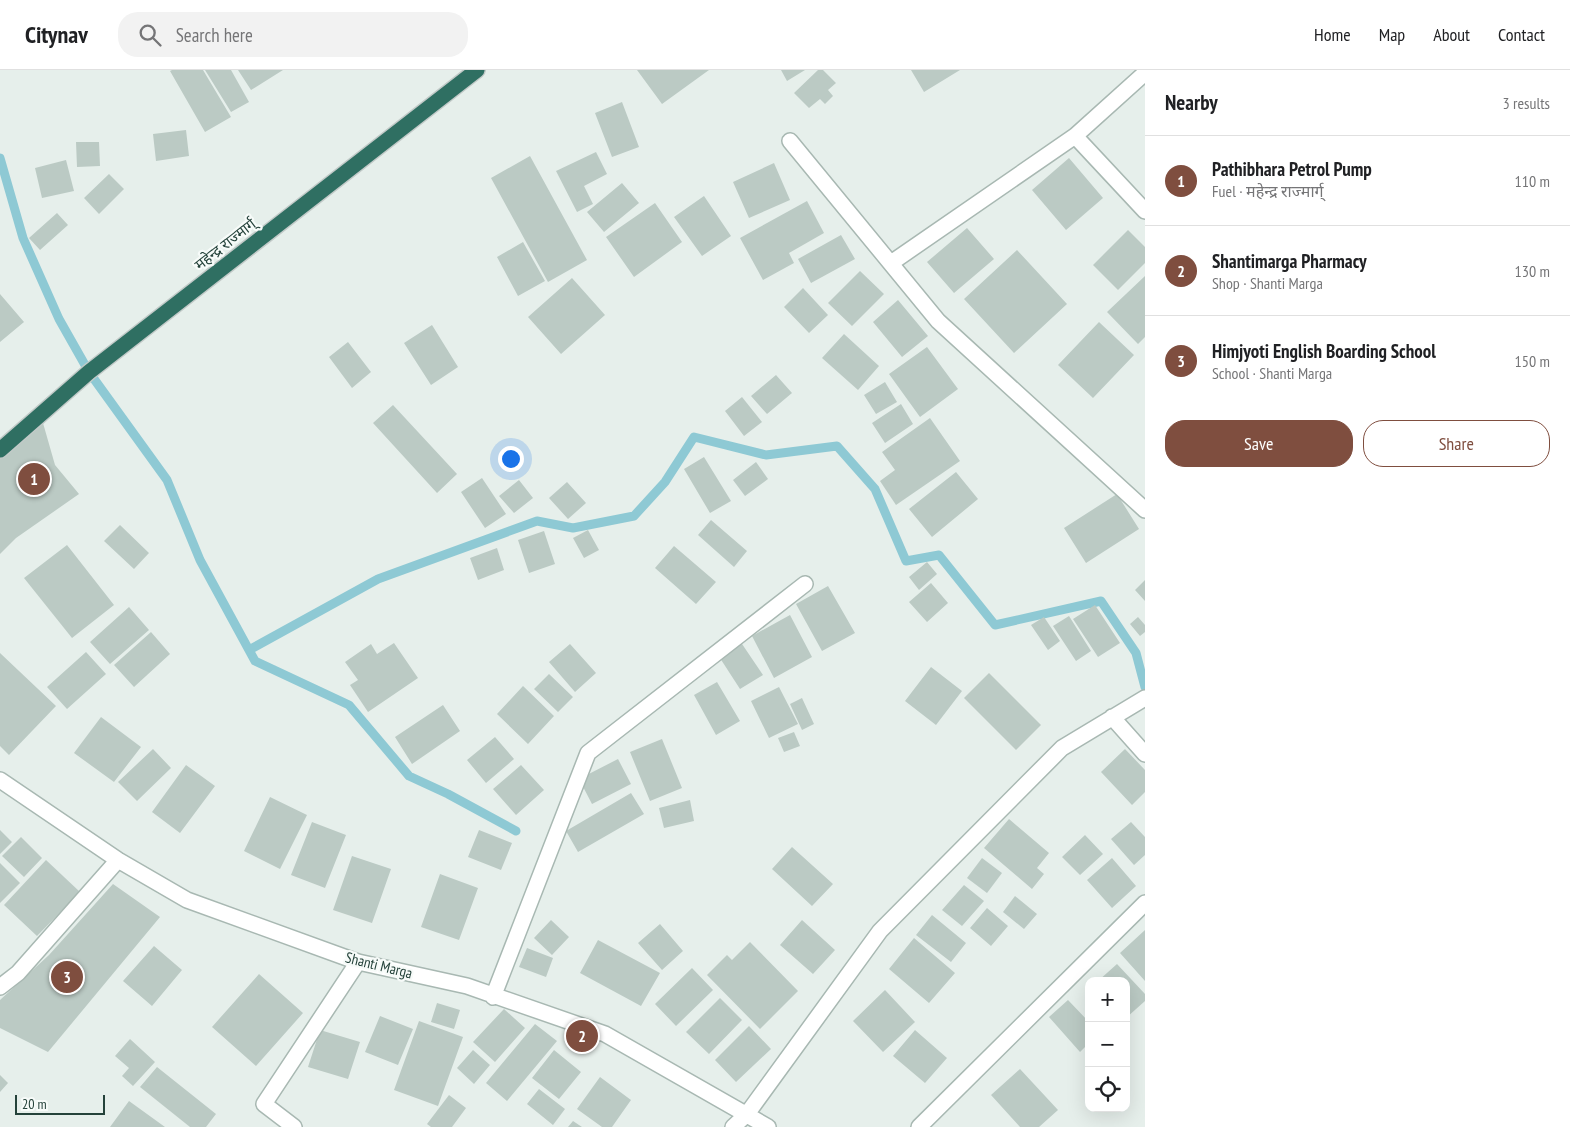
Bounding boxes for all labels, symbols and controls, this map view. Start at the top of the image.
search box [118,12,468,57]
text: Citynav [25,19,88,50]
icon: search [136,21,164,49]
text: Search here [176,23,253,47]
text: Home [1314,23,1351,46]
text: Map [1379,23,1405,46]
text: About [1433,23,1470,46]
text: Contact [1498,23,1545,46]
text: Nearby [1165,89,1218,116]
text: 3 results [1503,93,1550,113]
text: Pathibhara Petrol Pump [1212,157,1372,181]
text: 1 [1177,171,1185,191]
text: 110 m [1515,171,1550,191]
text: Fuel · महेन्द्र राज्मार्ग् [1212,181,1324,201]
street label: महेन्द्र राज्मार्ग् [191,213,262,275]
text: Shantimarga Pharmacy [1212,249,1367,273]
text: 2 [1177,261,1185,281]
text: 130 m [1515,261,1550,281]
text: Shop · Shanti Marga [1212,273,1323,293]
text: Himjyoti English Boarding School [1212,339,1436,363]
text: 3 [1177,351,1185,371]
text: 150 m [1515,351,1550,371]
text: School · Shanti Marga [1212,363,1332,383]
button: Save [1165,420,1353,467]
button: Share [1363,420,1550,467]
your location [498,446,524,472]
pin: 1 [18,460,50,498]
street label: Shanti Marga [344,948,414,982]
pin: 3 [51,958,83,996]
map controls [1085,977,1130,1112]
button: + [1085,977,1130,1022]
pin: 2 [566,1017,598,1055]
button: − [1085,1022,1130,1067]
button: locate [1085,1067,1130,1112]
scale bar [15,1092,105,1115]
text: 20 m [22,1095,47,1113]

